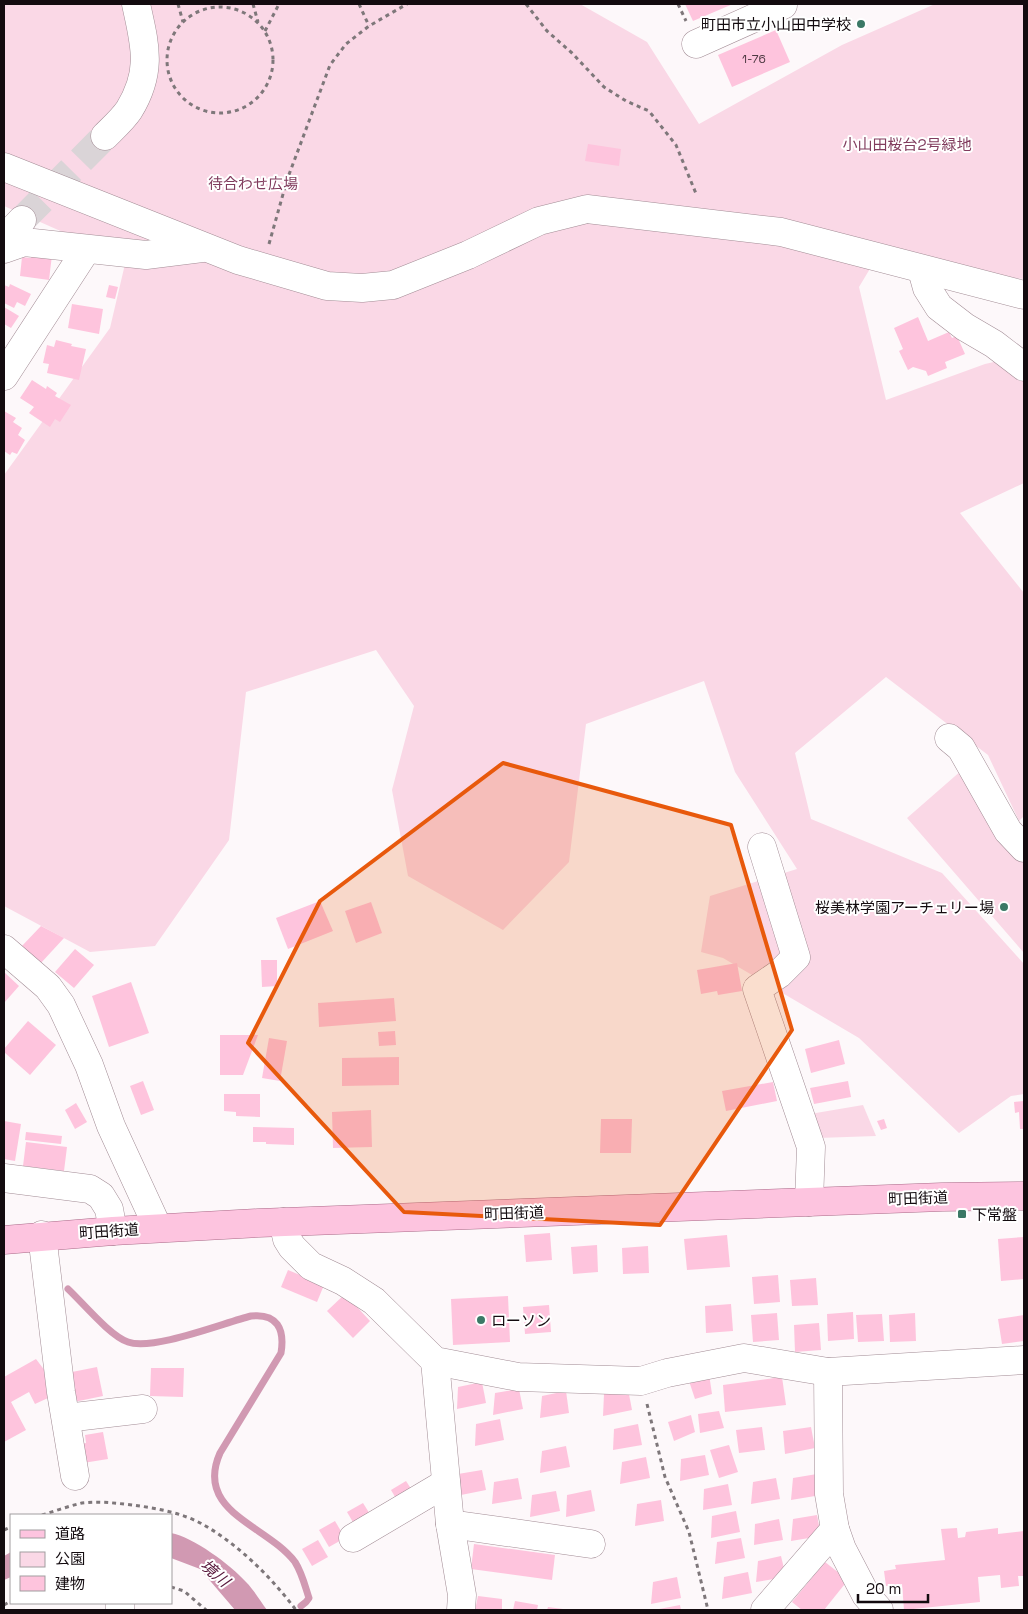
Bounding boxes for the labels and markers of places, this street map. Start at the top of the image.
place label: 町田市立小山田中学校 [701,15,851,34]
marker: 町田市立小山田中学校 [855,18,867,30]
place label: 桜美林学園アーチェリー場 [815,898,994,917]
marker: 桜美林学園アーチェリー場 [998,901,1010,913]
place label: 下常盤 [972,1205,1017,1224]
marker: 下常盤 [956,1208,968,1220]
place label: ローソン [491,1311,551,1330]
marker: ローソン [475,1314,487,1326]

